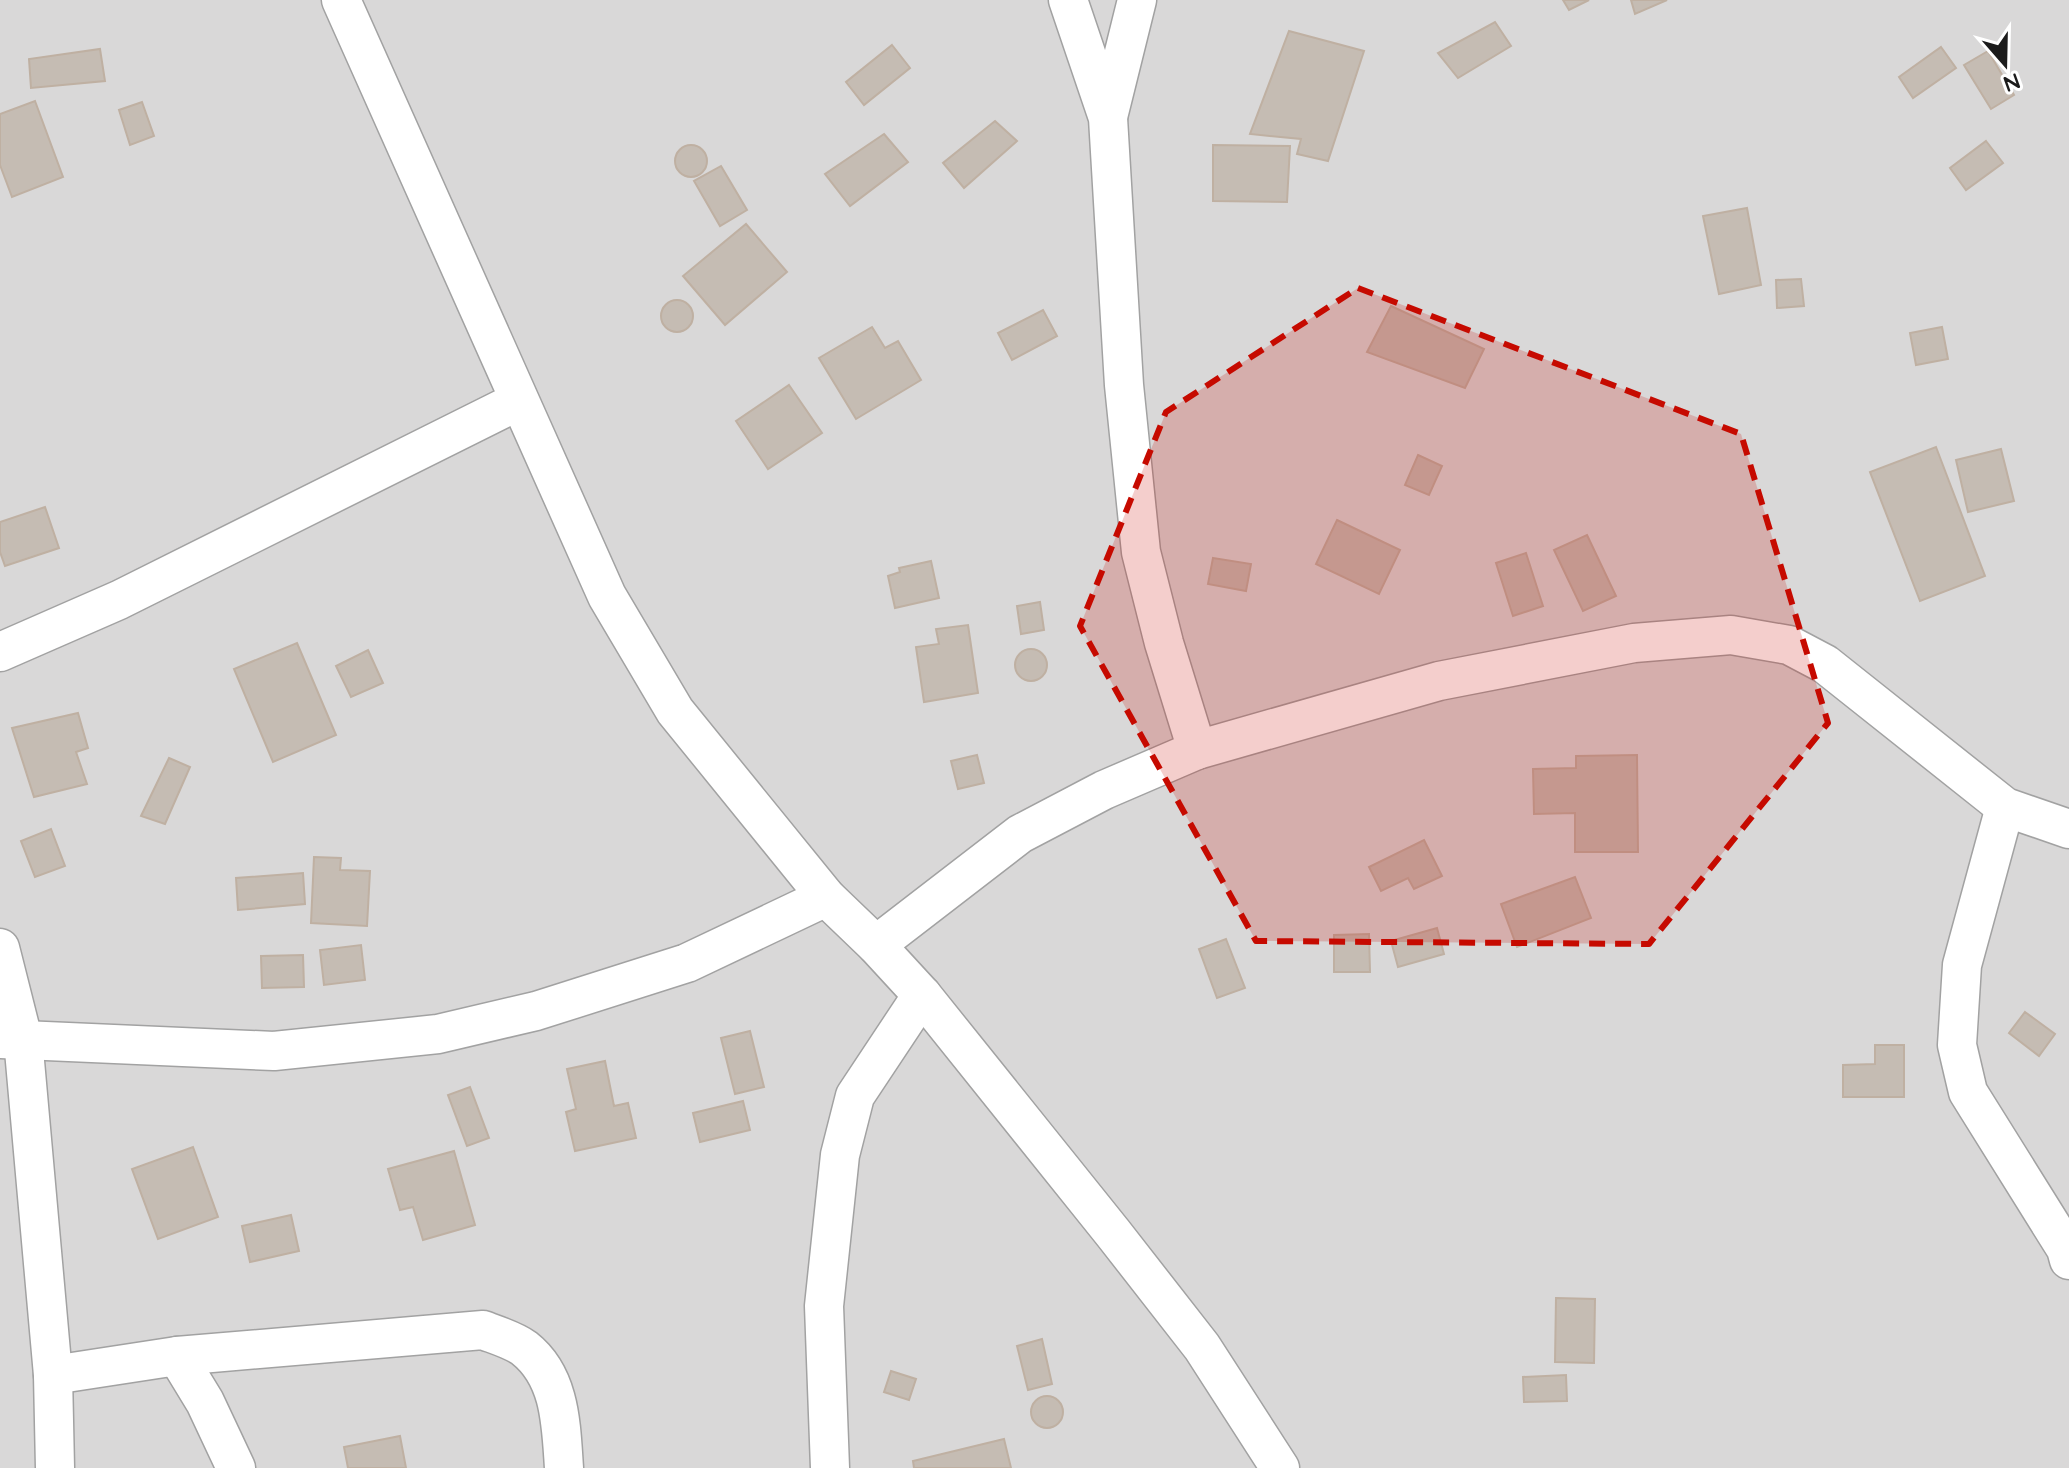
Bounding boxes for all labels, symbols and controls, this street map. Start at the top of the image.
north arrow [1965,24,2045,104]
text: N [1999,67,2024,99]

